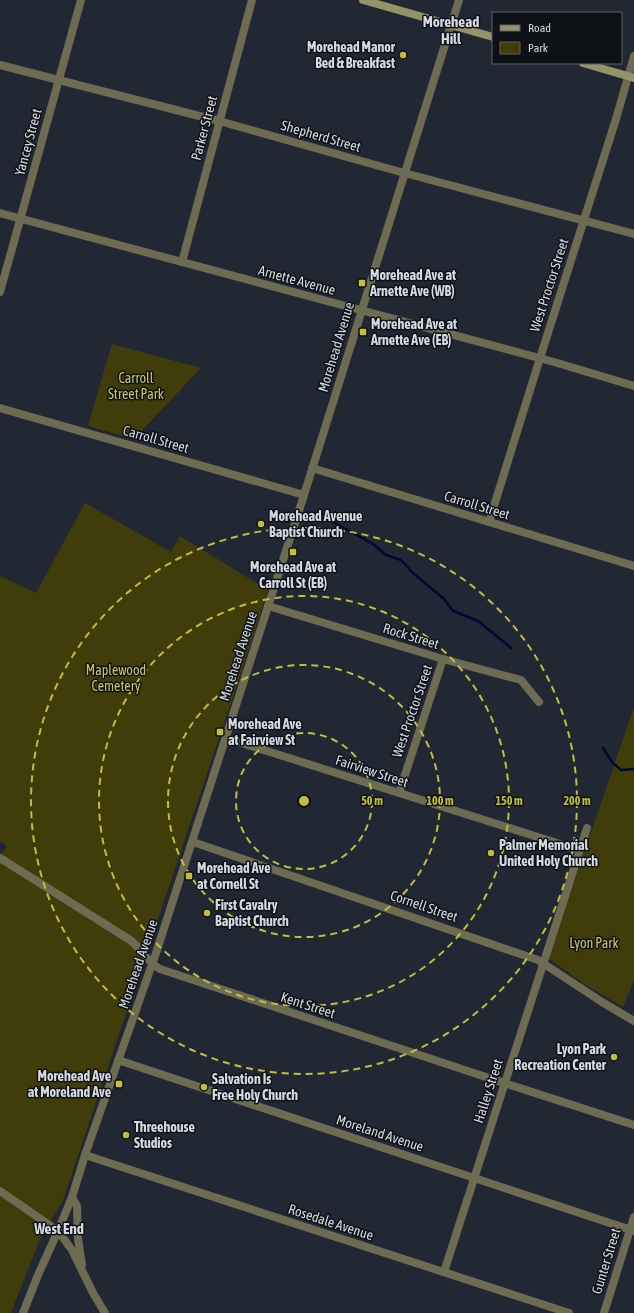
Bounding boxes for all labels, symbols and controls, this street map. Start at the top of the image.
legend [492,12,622,64]
district label: Morehead Hill [423,13,479,47]
text: Road [528,21,551,35]
place label: Morehead Manor Bed & Breakfast [307,39,396,71]
text: Park [528,41,549,55]
marker: Morehead Manor Bed & Breakfast [398,50,408,60]
street label: Parker Street [188,94,220,162]
street label: Yancey Street [11,107,45,177]
street label: Shepherd Street [279,117,363,155]
street label: West Proctor Street [526,236,572,334]
street label: Arnette Avenue [257,262,337,298]
place label: Morehead Ave at Arnette Ave (WB) [369,267,456,299]
marker: Morehead Ave at Arnette Ave (WB) [357,278,367,288]
street label: Morehead Avenue [315,300,357,394]
place label: Morehead Ave at Arnette Ave (EB) [370,316,457,348]
marker: Morehead Ave at Arnette Ave (EB) [358,327,368,337]
park label: Carroll Street Park [108,370,164,402]
street label: Carroll Street [121,422,191,456]
street label: Carroll Street [442,487,512,523]
place label: Morehead Avenue Baptist Church [269,508,362,540]
marker: Morehead Avenue Baptist Church [256,519,266,529]
marker: Morehead Ave at Carroll St (EB) [288,547,298,557]
place label: Morehead Ave at Carroll St (EB) [250,559,336,591]
street label: Morehead Avenue [216,609,260,703]
street label: Rock Street [381,620,441,652]
park label: Maplewood Cemetery [86,662,146,694]
street label: West Proctor Street [389,663,435,759]
place label: Morehead Ave at Fairview St [228,716,302,748]
marker: Morehead Ave at Fairview St [215,727,225,737]
street label: Fairview Street [334,752,410,790]
centre of rings [297,794,311,808]
text: 50 m [361,794,383,808]
text: 100 m [426,794,454,808]
text: 150 m [495,794,523,808]
text: 200 m [563,794,591,808]
place label: Palmer Memorial United Holy Church [499,837,598,869]
marker: Palmer Memorial United Holy Church [486,848,496,858]
place label: Morehead Ave at Cornell St [197,860,271,892]
marker: Morehead Ave at Cornell St [184,871,194,881]
street label: Cornell Street [388,887,460,925]
place label: First Cavalry Baptist Church [215,897,289,929]
marker: First Cavalry Baptist Church [202,908,212,918]
street label: Morehead Avenue [115,917,161,1011]
park label: Lyon Park [569,935,619,951]
street label: Kent Street [279,989,337,1021]
place label: Lyon Park Recreation Center [514,1041,607,1073]
marker: Lyon Park Recreation Center [609,1052,619,1062]
street label: Halley Street [470,1057,506,1125]
place label: Morehead Ave at Moreland Ave [28,1068,111,1100]
place label: Salvation Is Free Holy Church [212,1071,298,1103]
marker: Morehead Ave at Moreland Ave [114,1079,124,1089]
marker: Salvation Is Free Holy Church [199,1082,209,1092]
street label: Moreland Avenue [334,1111,426,1155]
place label: Threehouse Studios [134,1119,195,1151]
marker: Threehouse Studios [121,1130,131,1140]
street label: Rosedale Avenue [286,1201,376,1243]
district label: West End [33,1220,84,1237]
street label: Gunter Street [588,1226,624,1296]

